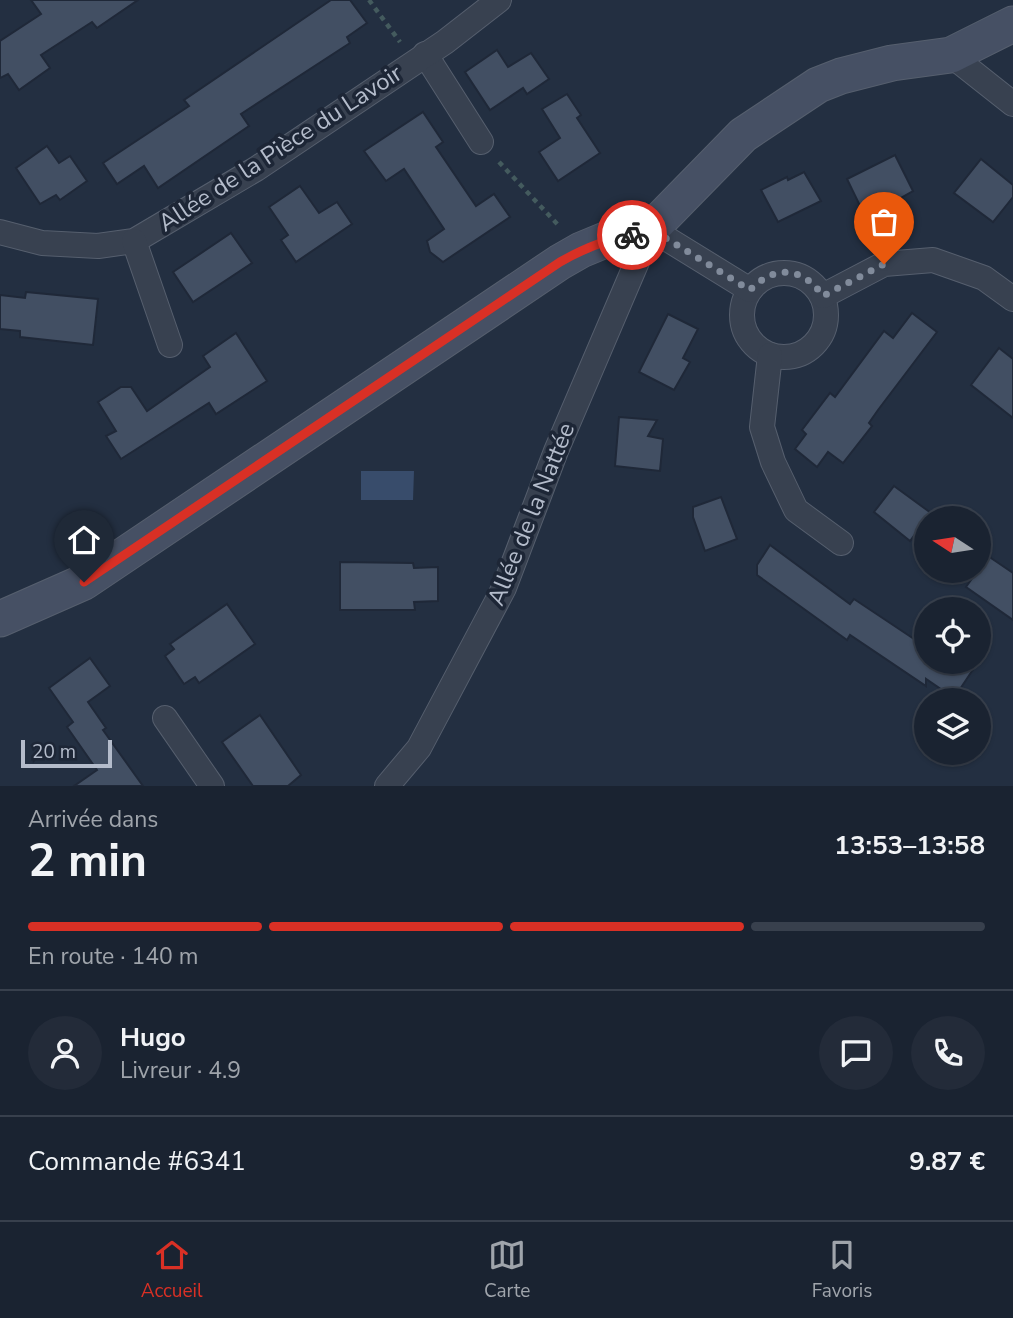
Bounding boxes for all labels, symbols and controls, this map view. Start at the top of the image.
street label: Allée de la Pièce du Lavoir [152,57,408,239]
pin [854,192,914,264]
courier [597,200,667,270]
icon: bag [865,203,903,241]
icon: bike [613,216,651,254]
street label: Allée de la Nattée [480,418,582,610]
north arrow [914,506,990,583]
map controls [914,506,991,765]
pin [54,510,114,582]
icon: home [65,521,103,559]
button: locate [914,597,991,674]
button: layers [914,688,991,765]
scale bar [21,737,112,769]
text: 20 m [32,739,76,765]
text: Arrivée dans [28,804,158,835]
text: 13:53–13:58 [834,828,985,863]
text: 2 min [28,829,147,892]
text: En route · 140 m [28,941,198,972]
button: person [28,1016,102,1090]
button: chat [819,1016,893,1090]
button: phone [911,1016,985,1090]
text: Hugo [120,1020,186,1055]
text: Livreur · 4.9 [120,1055,241,1086]
text: Commande #6341 [28,1144,246,1179]
text: 9.87 € [909,1144,985,1179]
tab: Accueil [141,1236,203,1304]
tab: Carte [484,1236,530,1304]
tab: Favoris [812,1236,872,1304]

